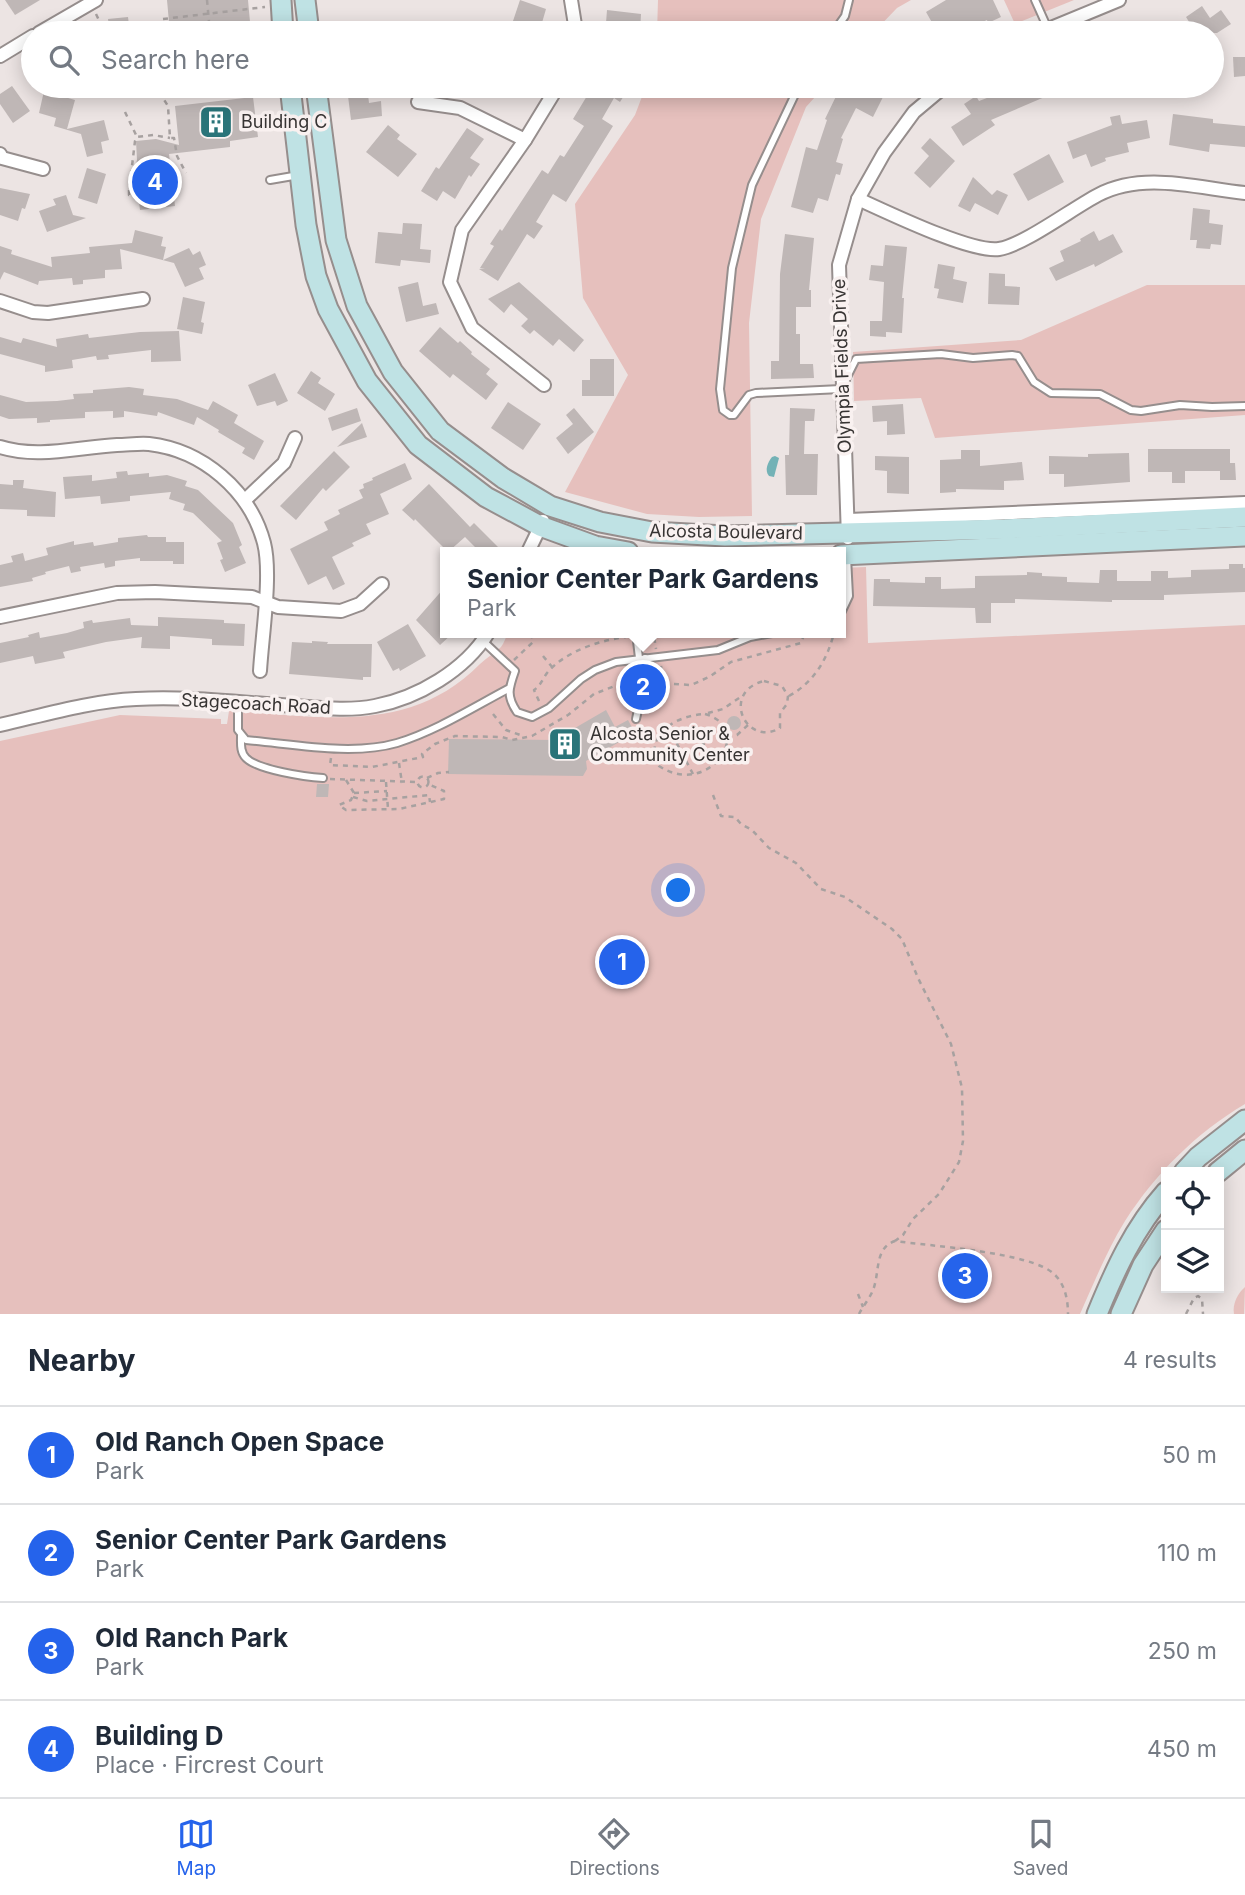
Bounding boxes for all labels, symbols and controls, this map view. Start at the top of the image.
search box [21,21,1224,98]
icon: search [45,41,83,79]
text: Search here [101,44,250,75]
building icon: Building C [197,103,235,141]
place label: Building C [241,111,327,132]
pin: 4 [132,156,178,208]
street label: Olympia Fields Drive [828,278,855,454]
street label: Alcosta Boulevard [649,520,803,543]
popup [440,547,846,638]
text: Senior Center Park Gardens [467,563,819,594]
text: Park [467,594,516,622]
pin: 2 [620,661,666,713]
street label: Stagecoach Road [181,689,331,718]
place label: Alcosta Senior & Community Center [590,723,750,765]
building icon: Alcosta Senior & Community Center [546,725,584,763]
your location [661,873,695,907]
pin: 1 [599,936,645,988]
map controls [1161,1167,1224,1293]
button: locate [1161,1167,1224,1230]
button: layers [1161,1230,1224,1293]
pin: 3 [942,1250,988,1302]
text: Nearby [28,1342,136,1378]
text: 4 results [1123,1346,1217,1374]
text: Old Ranch Open Space [95,1426,384,1457]
text: 1 [46,1441,56,1469]
text: 50 m [1162,1441,1217,1469]
text: Park [95,1457,144,1485]
text: Senior Center Park Gardens [95,1524,447,1555]
text: 2 [44,1539,58,1567]
text: 110 m [1157,1539,1217,1567]
text: Park [95,1555,144,1583]
text: Old Ranch Park [95,1622,288,1653]
text: 3 [44,1637,58,1665]
text: 250 m [1148,1637,1217,1665]
text: Park [95,1653,144,1681]
text: Building D [95,1720,223,1751]
text: 4 [43,1735,59,1763]
text: 450 m [1147,1735,1217,1763]
text: Place · Fircrest Court [95,1751,323,1779]
tab: Map [177,1815,216,1880]
tab: Directions [569,1815,660,1880]
tab: Saved [1013,1815,1068,1880]

